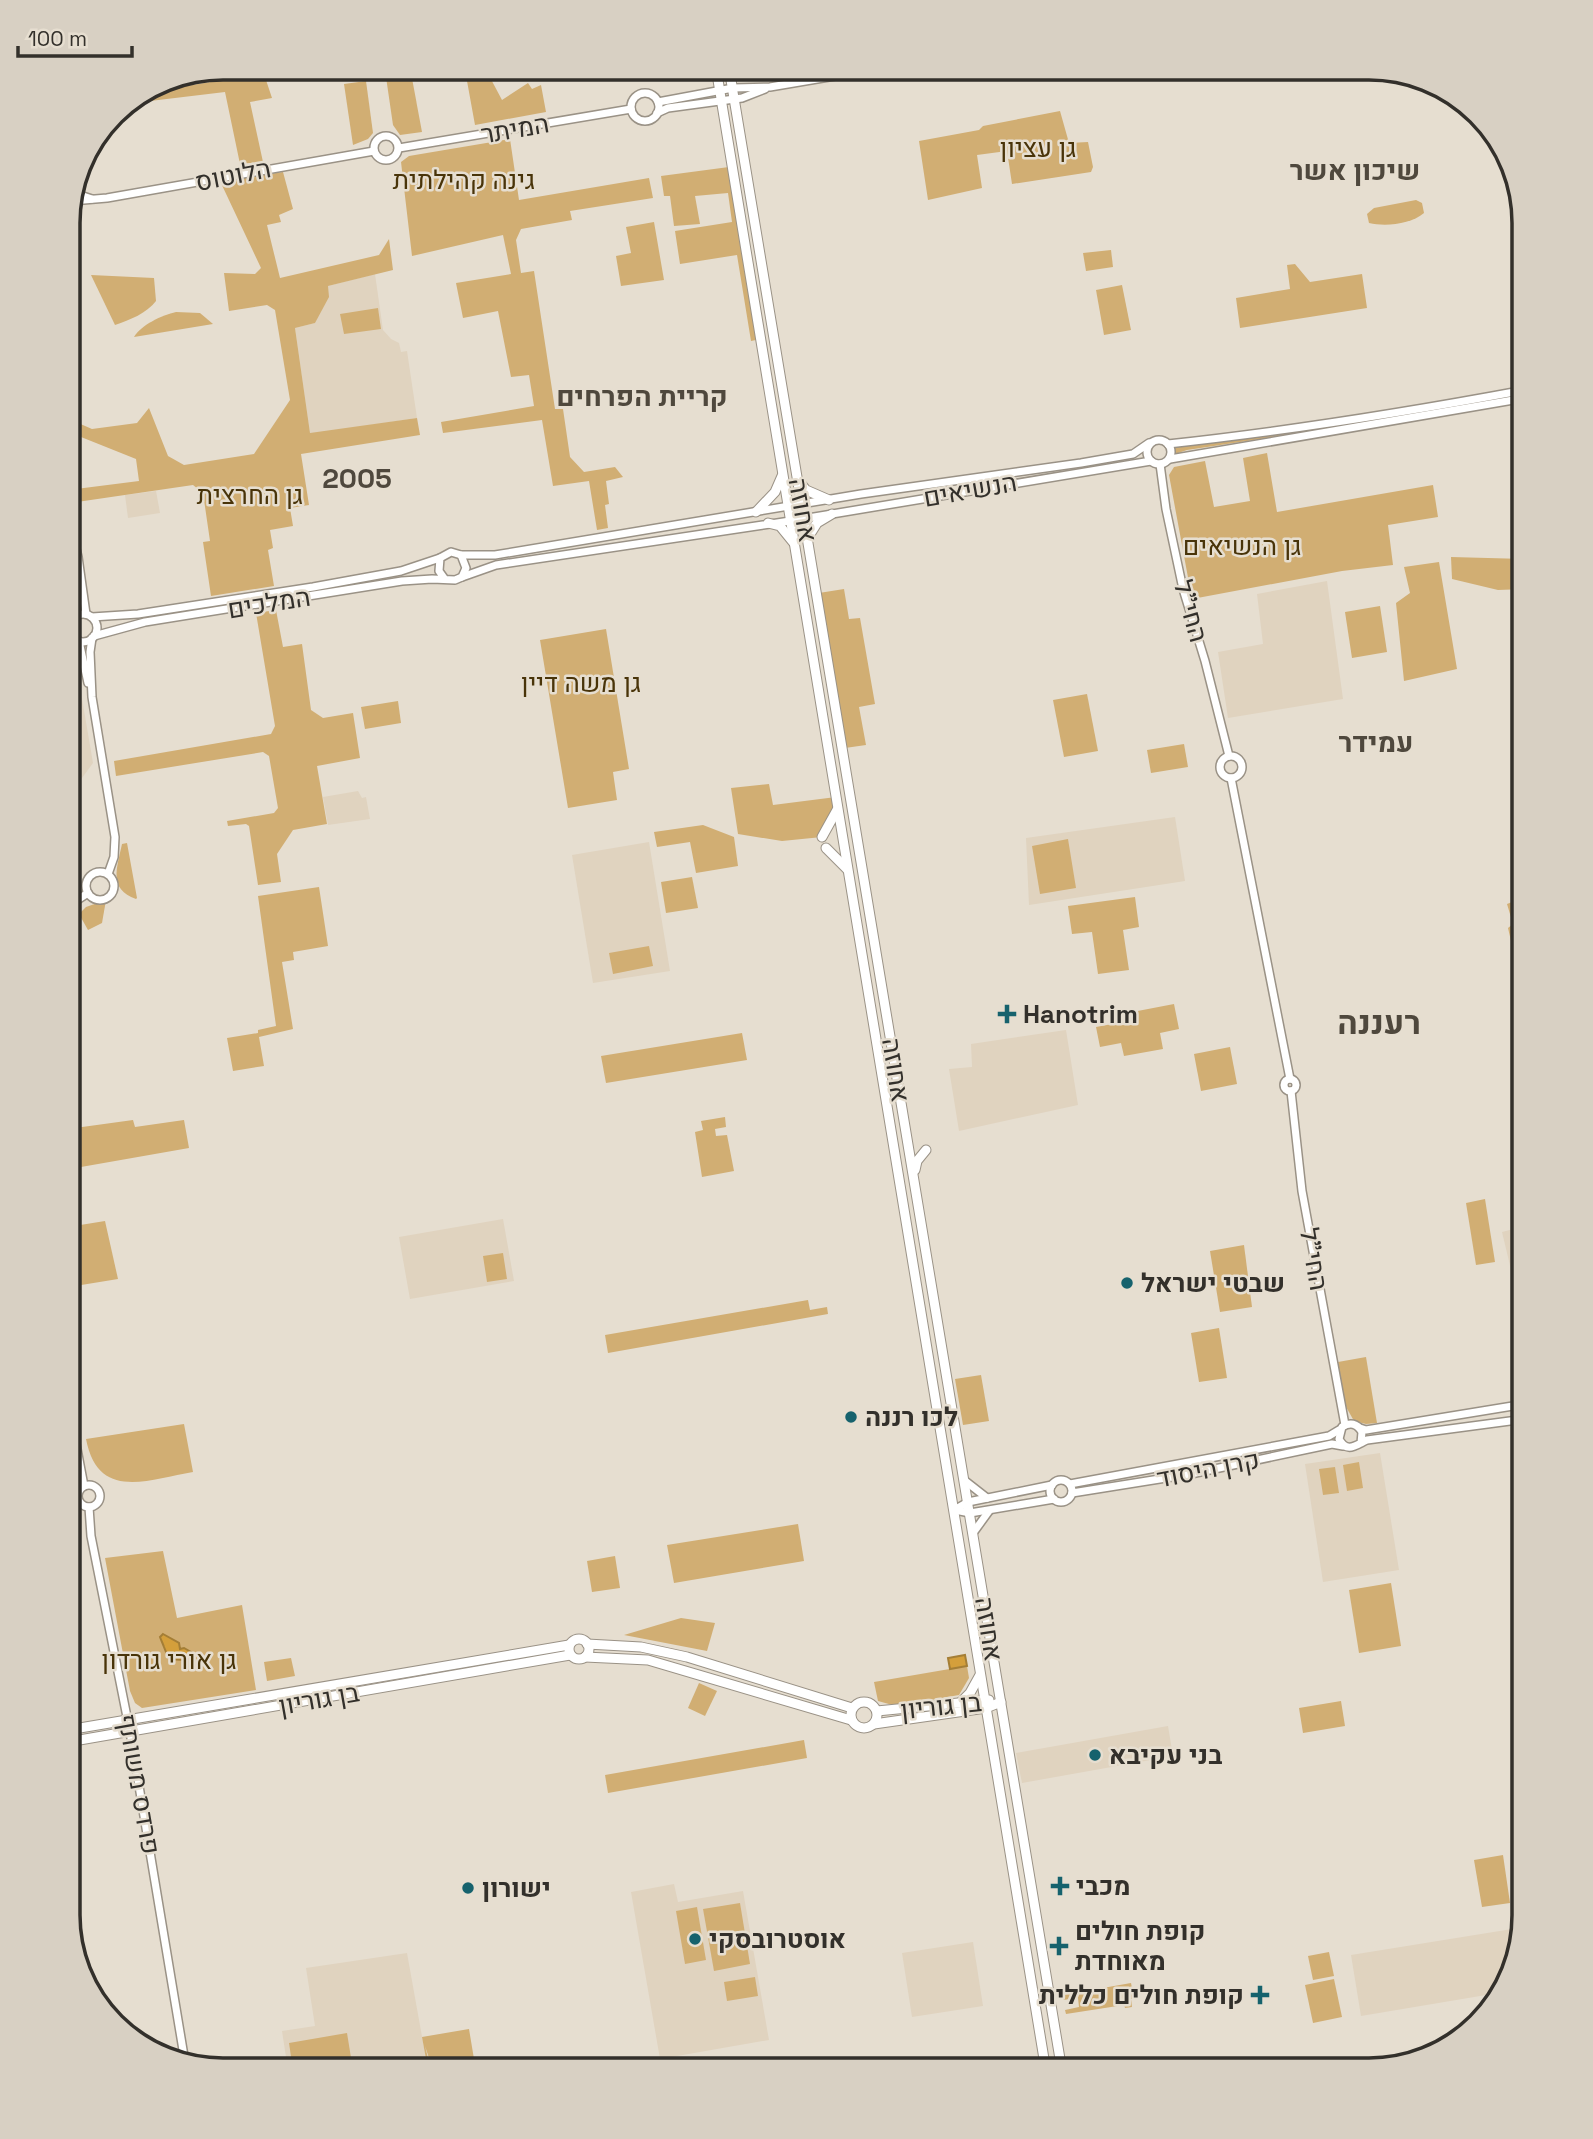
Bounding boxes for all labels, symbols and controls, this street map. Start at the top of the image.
scale bar [18,14,131,58]
text: 100 m [28,25,87,52]
street label: המיתר [478,106,552,152]
park label: גן עציון [1000,131,1076,165]
street label: הלוטוס [192,151,274,199]
district label: שיכון אשר [1290,152,1420,188]
park label: גינה קהילתית [393,163,535,197]
district label: קריית הפרחים [556,378,728,414]
district label: 2005 [322,460,392,496]
street label: הנשיאים [921,465,1019,515]
street label: אחוזה [781,475,825,545]
park label: גן החרצית [197,478,303,512]
park label: גן הנשיאים [1183,529,1301,563]
street label: החי"ל [1166,576,1216,646]
street label: המלכים [225,580,313,626]
park label: גן משה דיין [521,666,641,700]
district label: עמידר [1338,724,1414,760]
place label: Hanotrim [1023,997,1138,1031]
district label: רעננה [1337,1002,1421,1044]
marker: Hanotrim [997,1004,1017,1024]
street label: אחוזה [874,1035,918,1105]
street label: החי"ל [1292,1225,1336,1293]
place label: שבטי ישראל [1141,1266,1285,1300]
marker: שבטי ישראל [1119,1275,1135,1291]
place label: לכו רננה [865,1400,958,1434]
marker: לכו רננה [843,1409,859,1425]
street label: קרן היסוד [1154,1442,1262,1496]
street label: אחוזה [967,1594,1011,1664]
park label: גן אורי גורדון [101,1643,237,1677]
street label: בן גוריון [276,1675,362,1723]
street label: בן גוריון [899,1685,984,1727]
street label: פרדס משותף [110,1711,168,1857]
place label: בני עקיבא [1109,1738,1222,1772]
marker: בני עקיבא [1087,1747,1103,1763]
place label: מכבי [1076,1869,1130,1903]
place label: ישורון [482,1871,551,1905]
marker: מכבי [1050,1876,1070,1896]
marker: ישורון [460,1880,476,1896]
place label: קופת חולים מאוחדת [1075,1914,1205,1978]
place label: אוסטרובסקי [709,1922,846,1956]
marker: אוסטרובסקי [687,1931,703,1947]
marker: קופת חולים מאוחדת [1049,1936,1069,1956]
place label: קופת חולים כללית [1039,1978,1244,2012]
marker: קופת חולים כללית [1250,1985,1270,2005]

